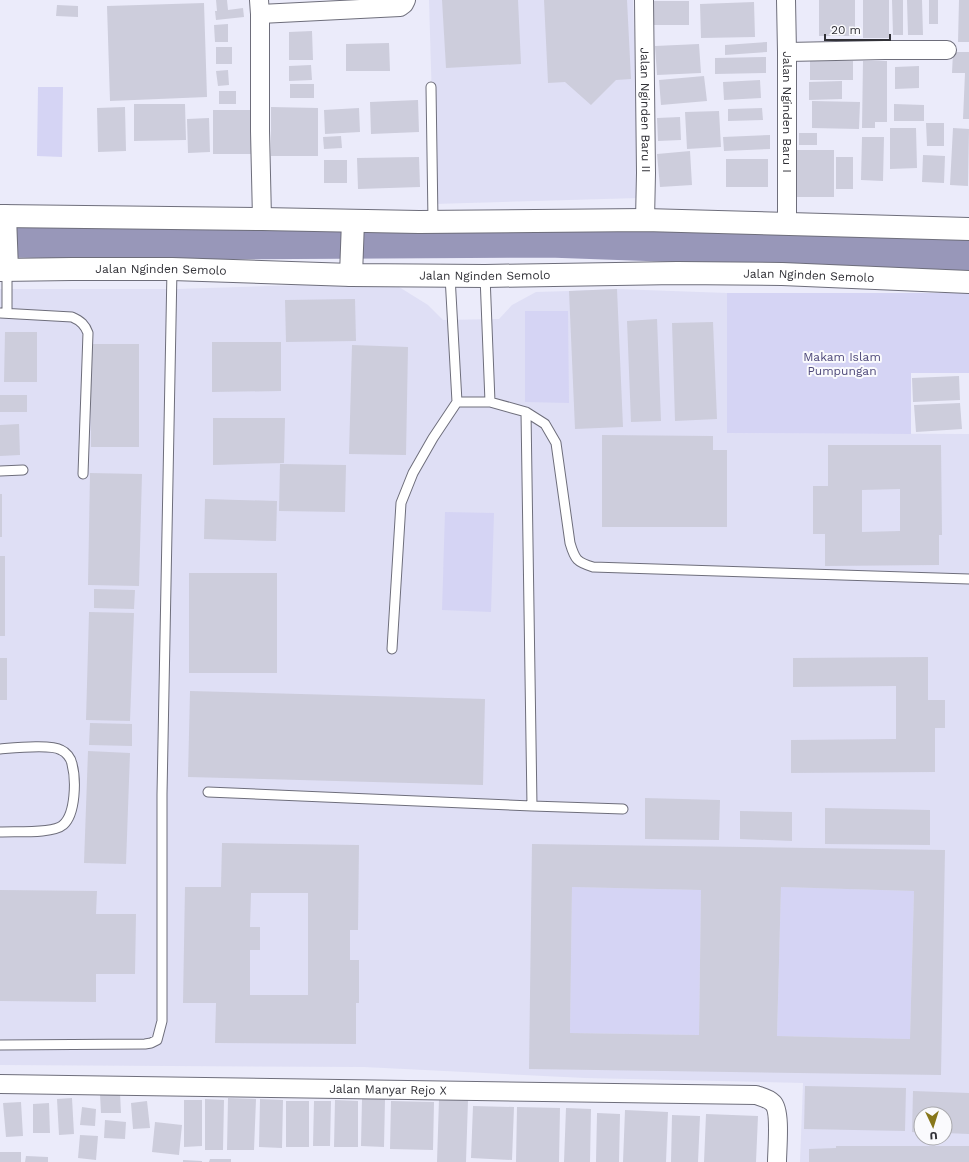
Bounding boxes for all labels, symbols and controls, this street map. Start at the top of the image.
scale bar [825,16,890,42]
text: 20 m [831,23,861,37]
street label: Jalan Nginden Baru II [638,47,653,173]
street label: Jalan Nginden Baru I [780,51,794,173]
street label: Jalan Nginden Semolo [95,262,227,278]
street label: Jalan Nginden Semolo [743,267,875,285]
street label: Jalan Nginden Semolo [419,268,551,283]
park label: Makam Islam Pumpungan [803,350,881,378]
street label: Jalan Manyar Rejo X [329,1082,447,1097]
north arrow [913,1106,953,1146]
text: U [929,1129,938,1142]

